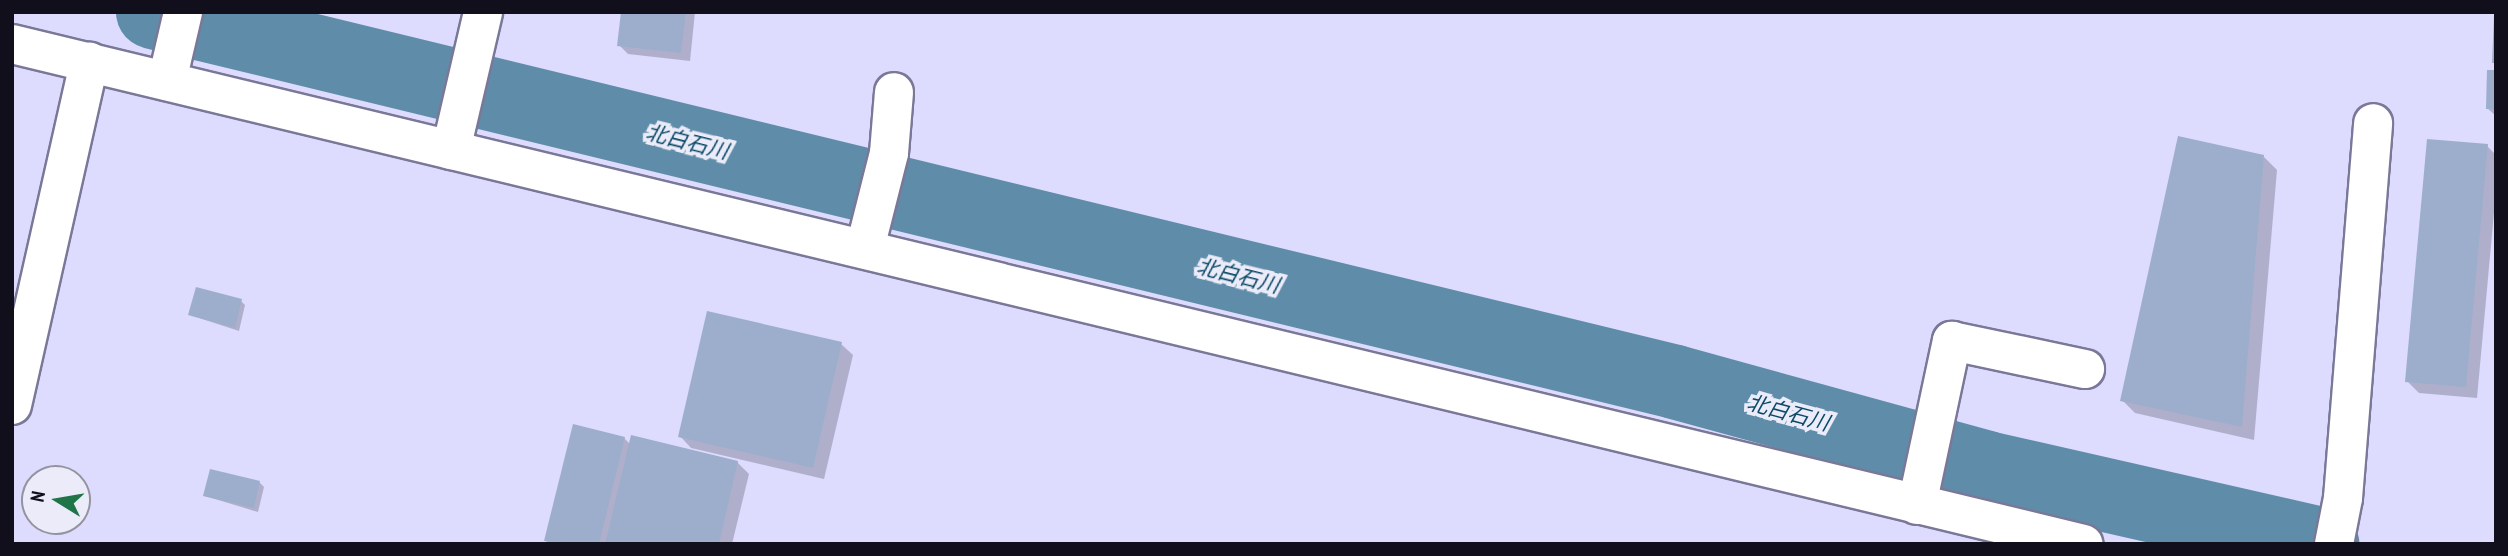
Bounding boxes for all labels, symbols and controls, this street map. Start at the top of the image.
water label: 北白石川 [643,120,731,164]
water label: 北白石川 [1194,254,1282,298]
water label: 北白石川 [1744,390,1832,436]
north arrow [21,465,91,535]
text: N [25,489,50,504]

